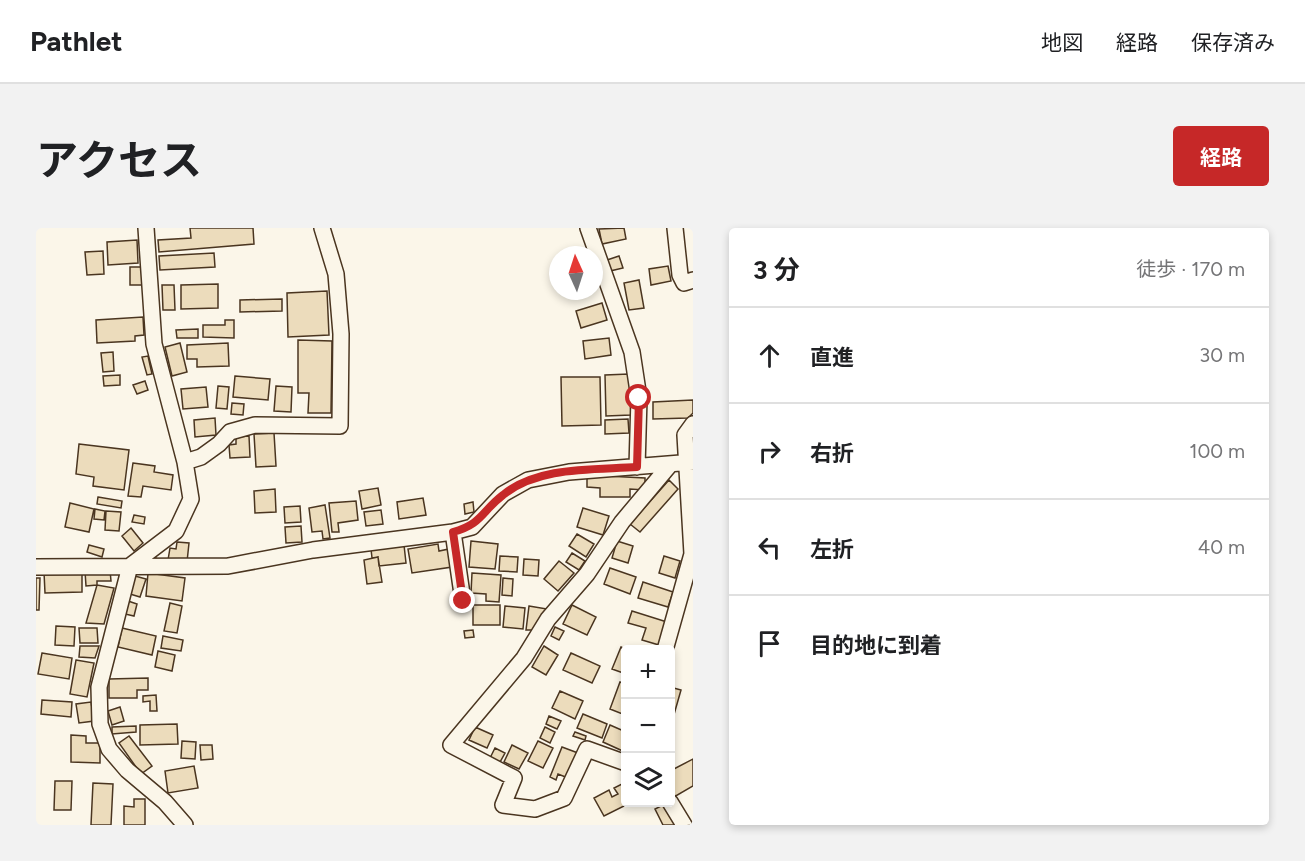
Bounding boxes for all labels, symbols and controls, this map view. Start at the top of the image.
text: Pathlet [30,24,122,58]
text: 地図 [1041,30,1083,55]
text: 経路 [1116,30,1158,55]
text: 保存済み [1191,30,1275,55]
button: 経路 [1173,126,1269,186]
text: アクセス [36,135,202,186]
north arrow [549,246,603,300]
text: 3 分 [753,254,800,286]
text: 徒歩 · 170 m [1136,257,1245,281]
icon: ahead [753,339,786,372]
text: 30 m [1199,343,1245,367]
text: 直進 [810,344,854,371]
route start [625,384,651,410]
icon: right [753,435,786,468]
text: 100 m [1189,439,1245,463]
text: 右折 [810,440,854,467]
icon: left [753,531,786,564]
text: 40 m [1198,535,1245,559]
text: 左折 [810,536,854,563]
route end [449,587,475,613]
icon: arrive [753,627,786,660]
text: 目的地に到着 [810,632,942,659]
map controls [621,645,675,807]
button: + [621,645,675,699]
button: − [621,699,675,753]
button: layers [621,753,675,807]

